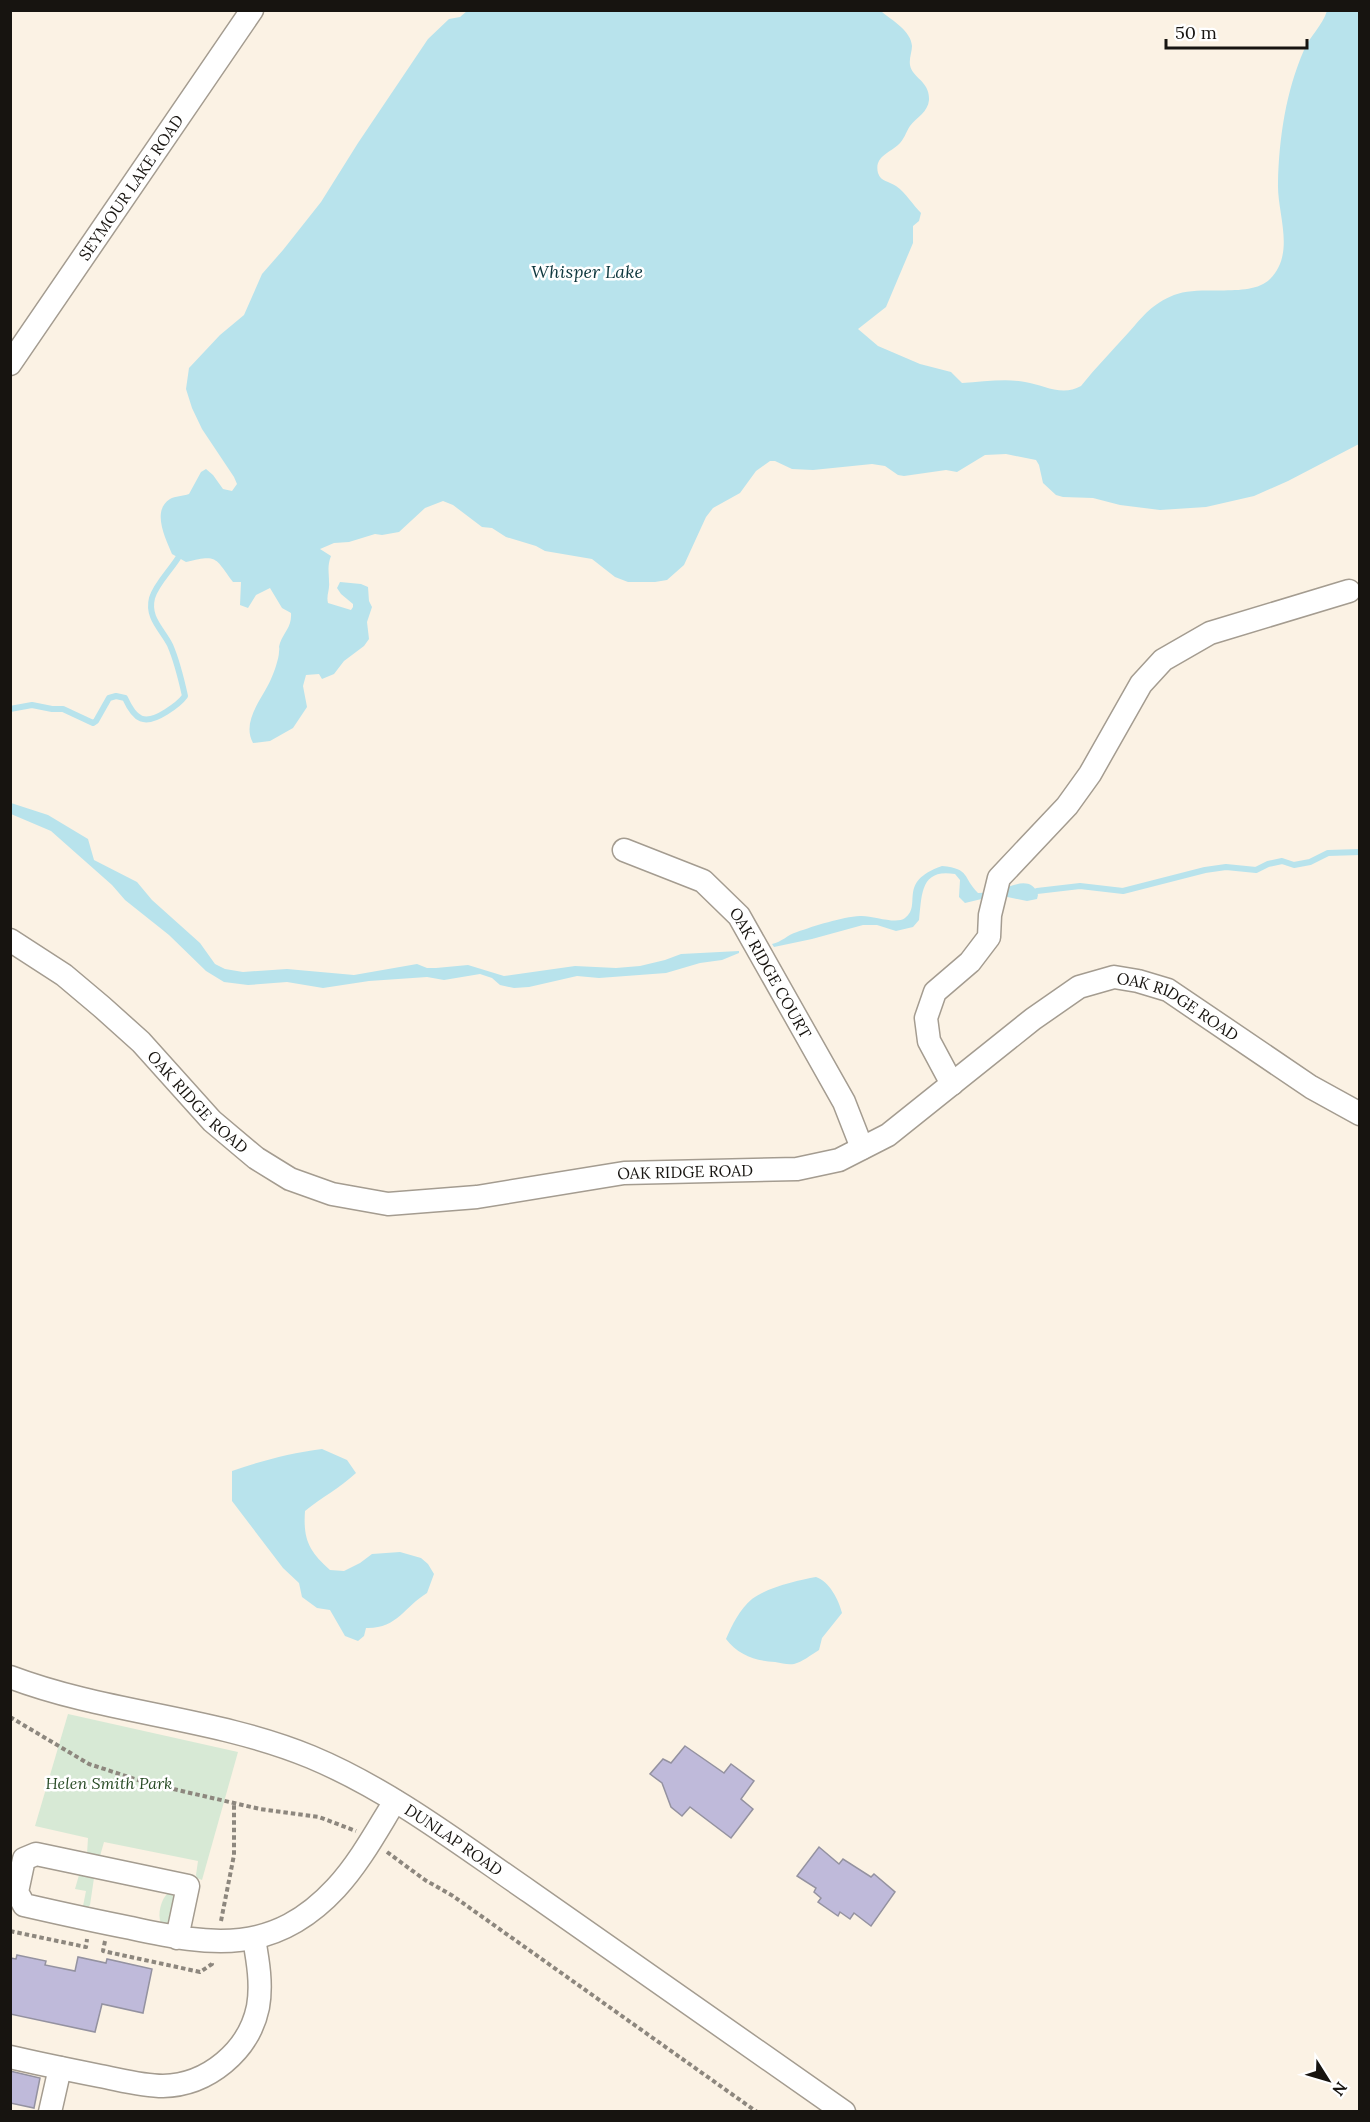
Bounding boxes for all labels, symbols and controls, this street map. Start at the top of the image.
scale bar [1166,12,1307,50]
text: 50 m [1175,21,1217,44]
street label: SEYMOUR LAKE ROAD [74,111,188,264]
water label: Whisper Lake [531,260,643,283]
street label: OAK RIDGE COURT [726,903,816,1042]
street label: OAK RIDGE ROAD [1115,968,1243,1045]
street label: OAK RIDGE ROAD [143,1046,252,1157]
street label: OAK RIDGE ROAD [616,1160,753,1184]
park label: Helen Smith Park [46,1773,172,1793]
street label: DUNLAP ROAD [401,1799,507,1880]
north arrow [1298,2050,1358,2110]
text: N [1328,2078,1352,2100]

